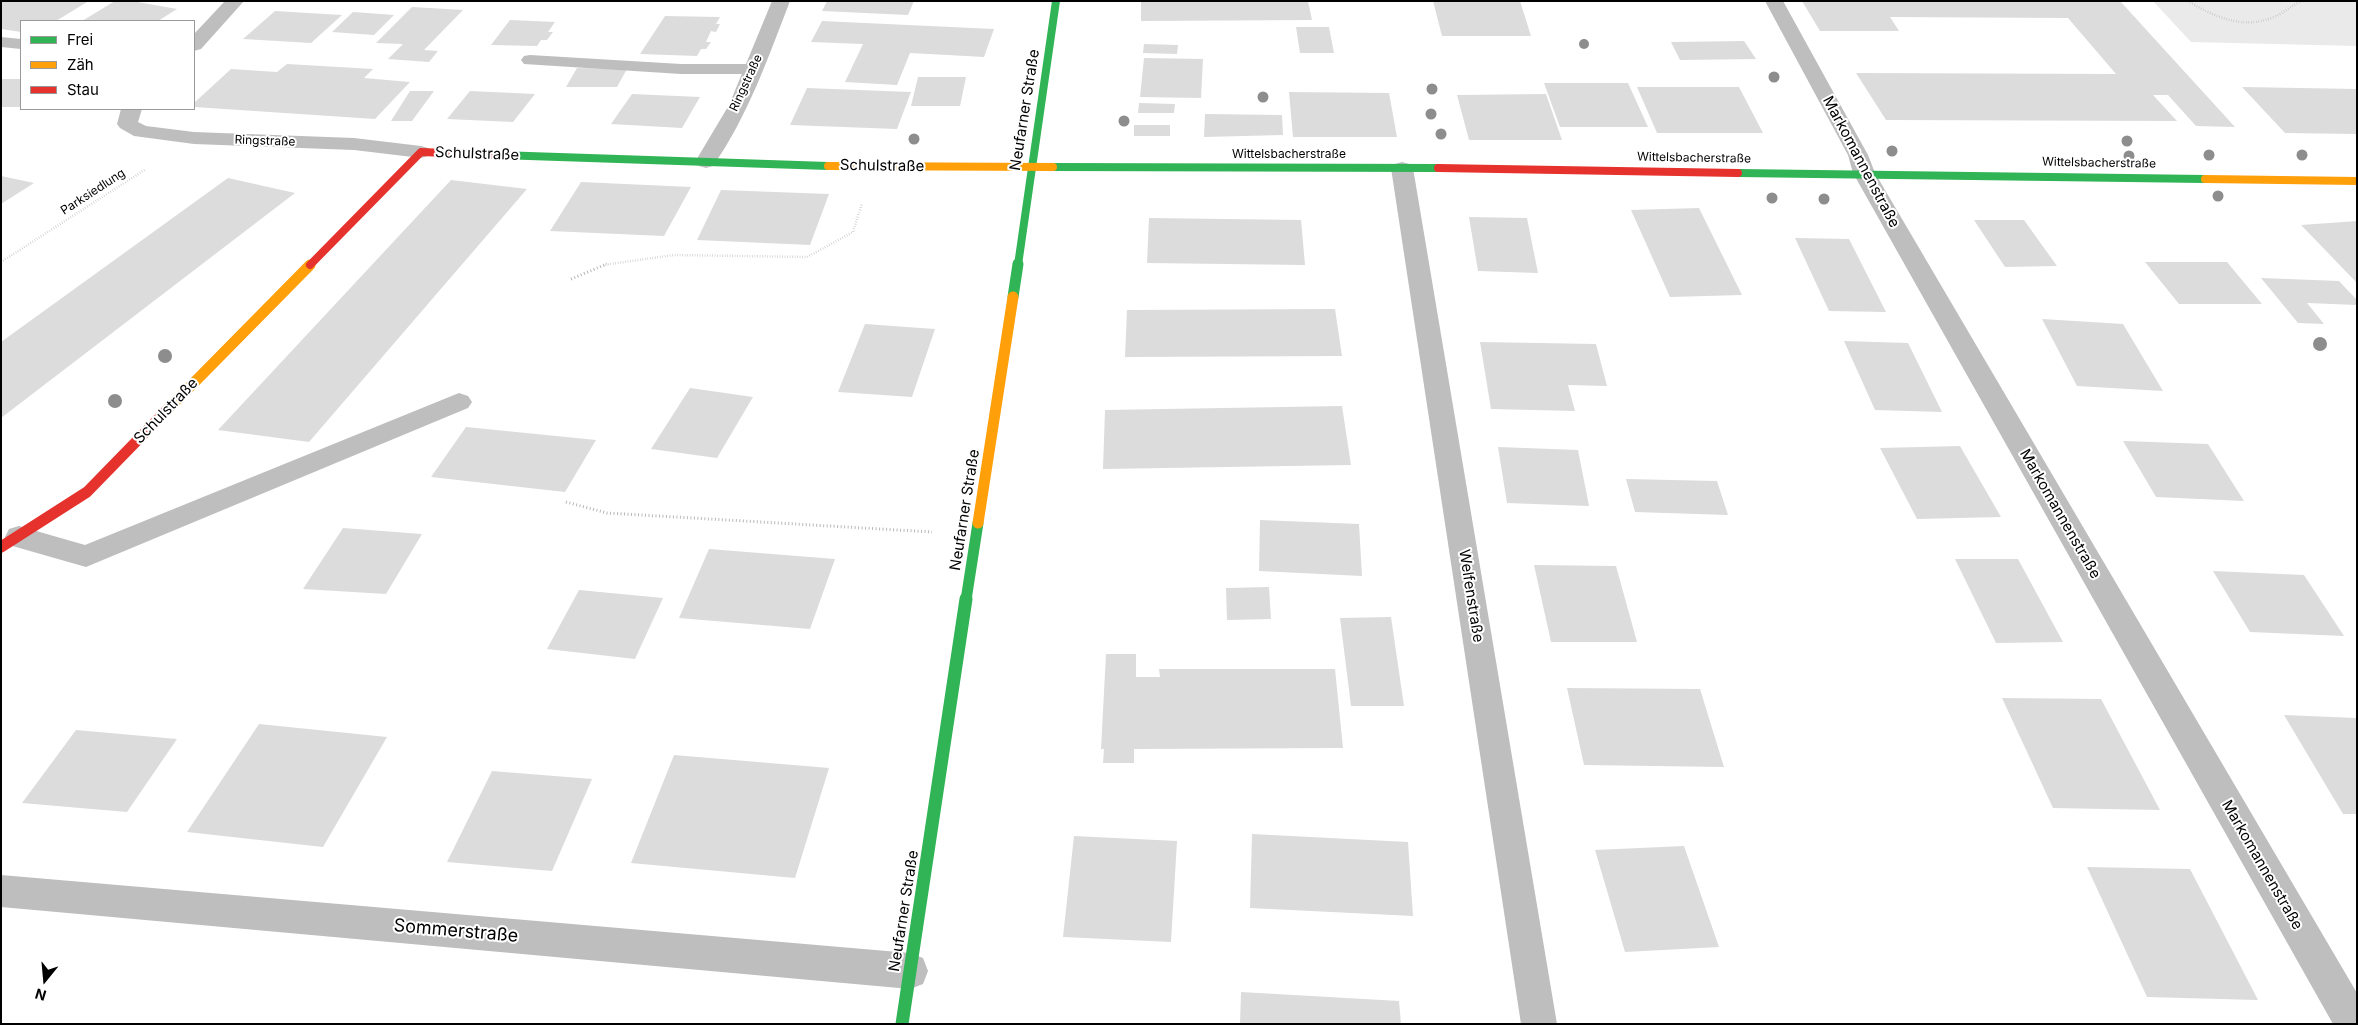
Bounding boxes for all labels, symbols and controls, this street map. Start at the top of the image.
legend [20,20,195,110]
text: Frei [67,30,93,49]
street label: Neufarner Straße [1007,48,1043,172]
street label: Ringstraße [727,52,765,114]
text: Zäh [67,55,94,74]
text: Stau [67,80,99,99]
street label: Markomannenstraße [1819,93,1903,231]
street label: Ringstraße [234,133,296,149]
street label: Schulstraße [434,144,520,164]
street label: Wittelsbacherstraße [1232,147,1346,161]
street label: Wittelsbacherstraße [1637,150,1751,166]
street label: Wittelsbacherstraße [2042,155,2156,171]
street label: Schulstraße [840,156,924,176]
street label: Parksiedlung [58,166,128,218]
street label: Schulstraße [130,374,202,448]
street label: Markomannenstraße [2016,446,2104,582]
street label: Neufarner Straße [947,448,983,572]
street label: Welfenstraße [1455,548,1487,644]
street label: Markomannenstraße [2218,797,2306,933]
street label: Neufarner Straße [886,849,922,973]
street label: Sommerstraße [393,915,519,947]
north arrow [20,955,70,1005]
text: N [33,985,48,1005]

